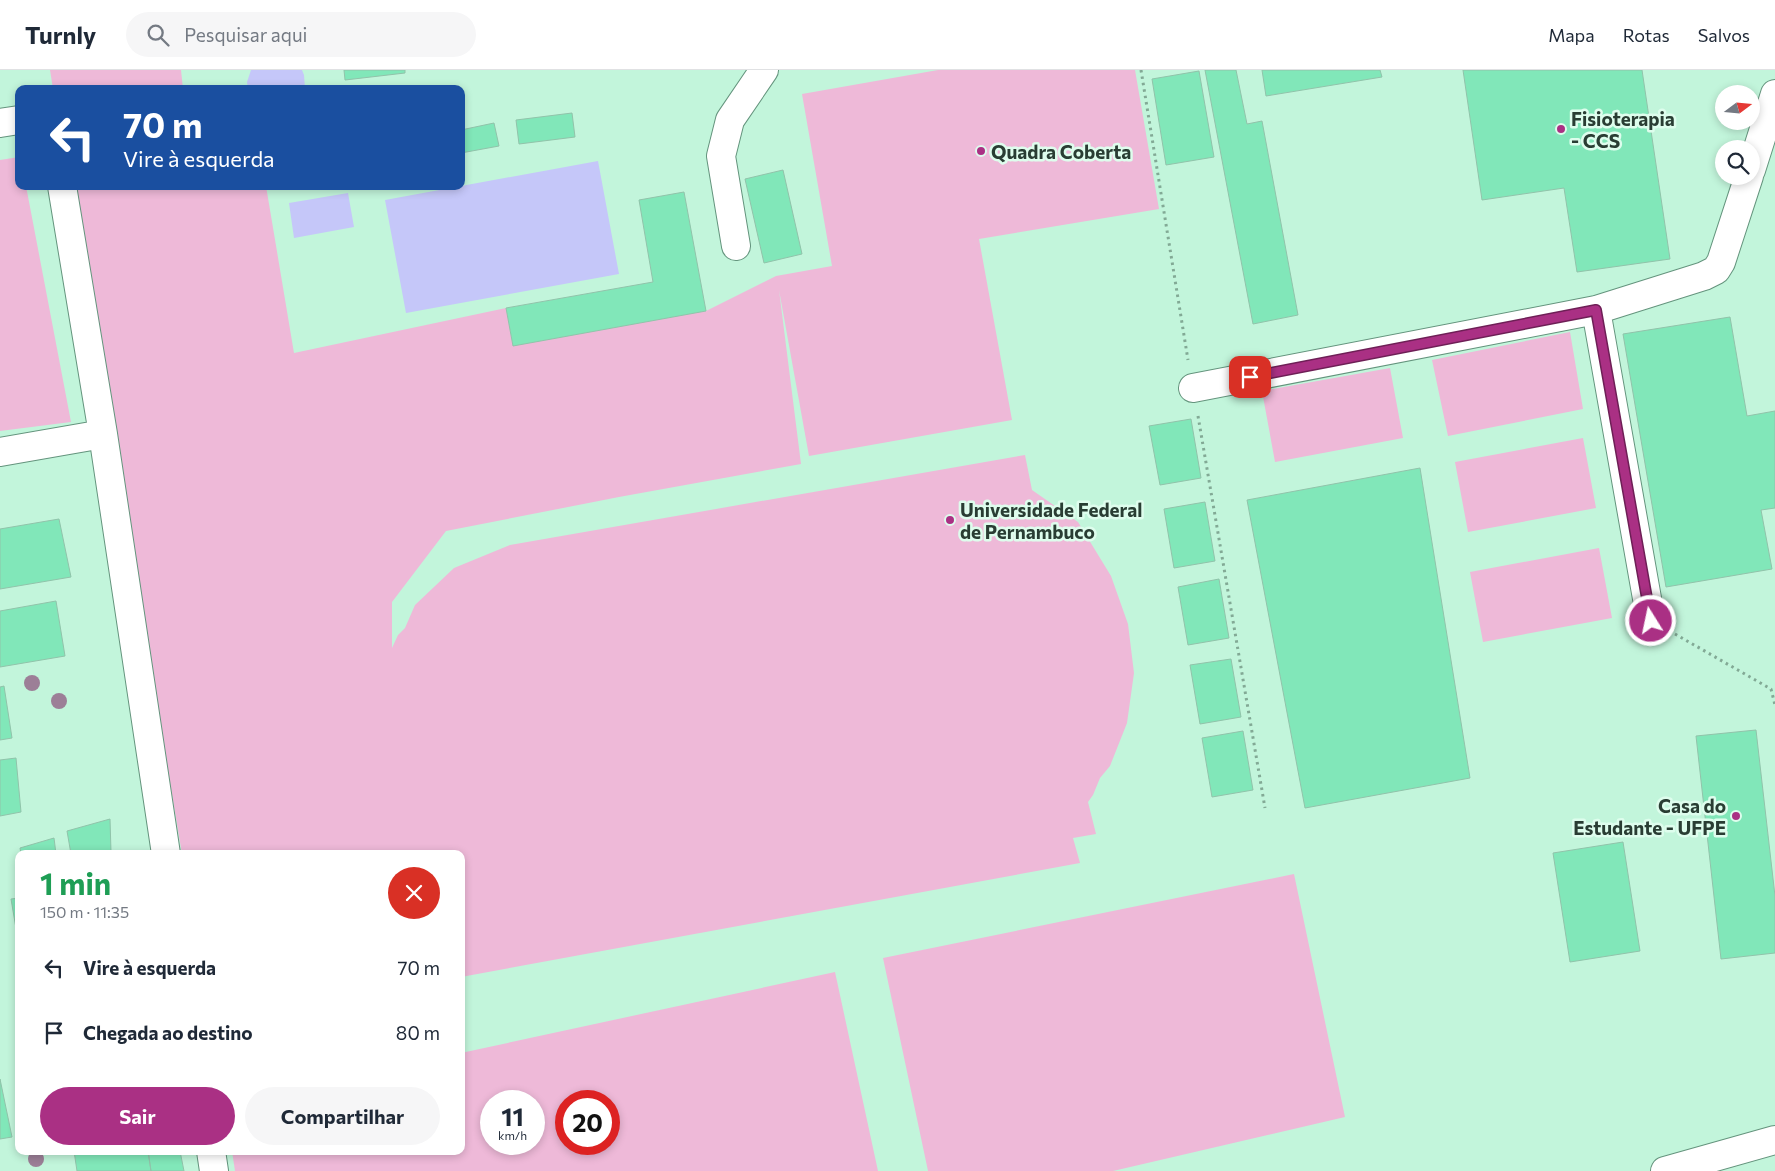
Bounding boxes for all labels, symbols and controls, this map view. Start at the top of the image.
search box [126,12,476,57]
text: Turnly [25,20,96,49]
icon: search [144,21,172,49]
text: Pesquisar aqui [184,23,307,46]
text: Mapa [1548,24,1595,46]
text: Rotas [1623,24,1670,46]
text: Salvos [1698,24,1750,46]
north arrow [1715,85,1760,130]
map controls [1715,85,1760,185]
text: 70 m [123,102,203,145]
icon: left [40,105,105,170]
place label: Fisioterapia - CCS [1571,107,1675,152]
marker: Fisioterapia - CCS [1555,123,1567,135]
place label: Quadra Coberta [991,140,1131,163]
button: search [1715,140,1760,185]
text: Vire à esquerda [123,145,275,172]
marker: Quadra Coberta [975,145,987,157]
pin [1229,356,1271,398]
icon: arrive [1236,363,1264,391]
place label: Universidade Federal de Pernambuco [960,498,1142,543]
marker: Universidade Federal de Pernambuco [944,514,956,526]
position arrow [1624,594,1676,646]
place label: Casa do Estudante - UFPE [1573,794,1726,839]
marker: Casa do Estudante - UFPE [1730,810,1742,822]
text: 1 min [40,864,111,901]
button: close [388,867,440,919]
text: 150 m · 11:35 [40,902,129,921]
icon: left [40,954,68,982]
text: Vire à esquerda [83,956,216,979]
text: 70 m [397,956,440,979]
icon: arrive [40,1019,68,1047]
text: Chegada ao destino [83,1021,253,1044]
text: 80 m [396,1021,440,1044]
button: Sair [40,1087,235,1145]
button: Compartilhar [245,1087,440,1145]
speed limit sign: 20 [555,1090,620,1155]
text: 11 [501,1101,524,1131]
text: km/h [498,1128,527,1142]

